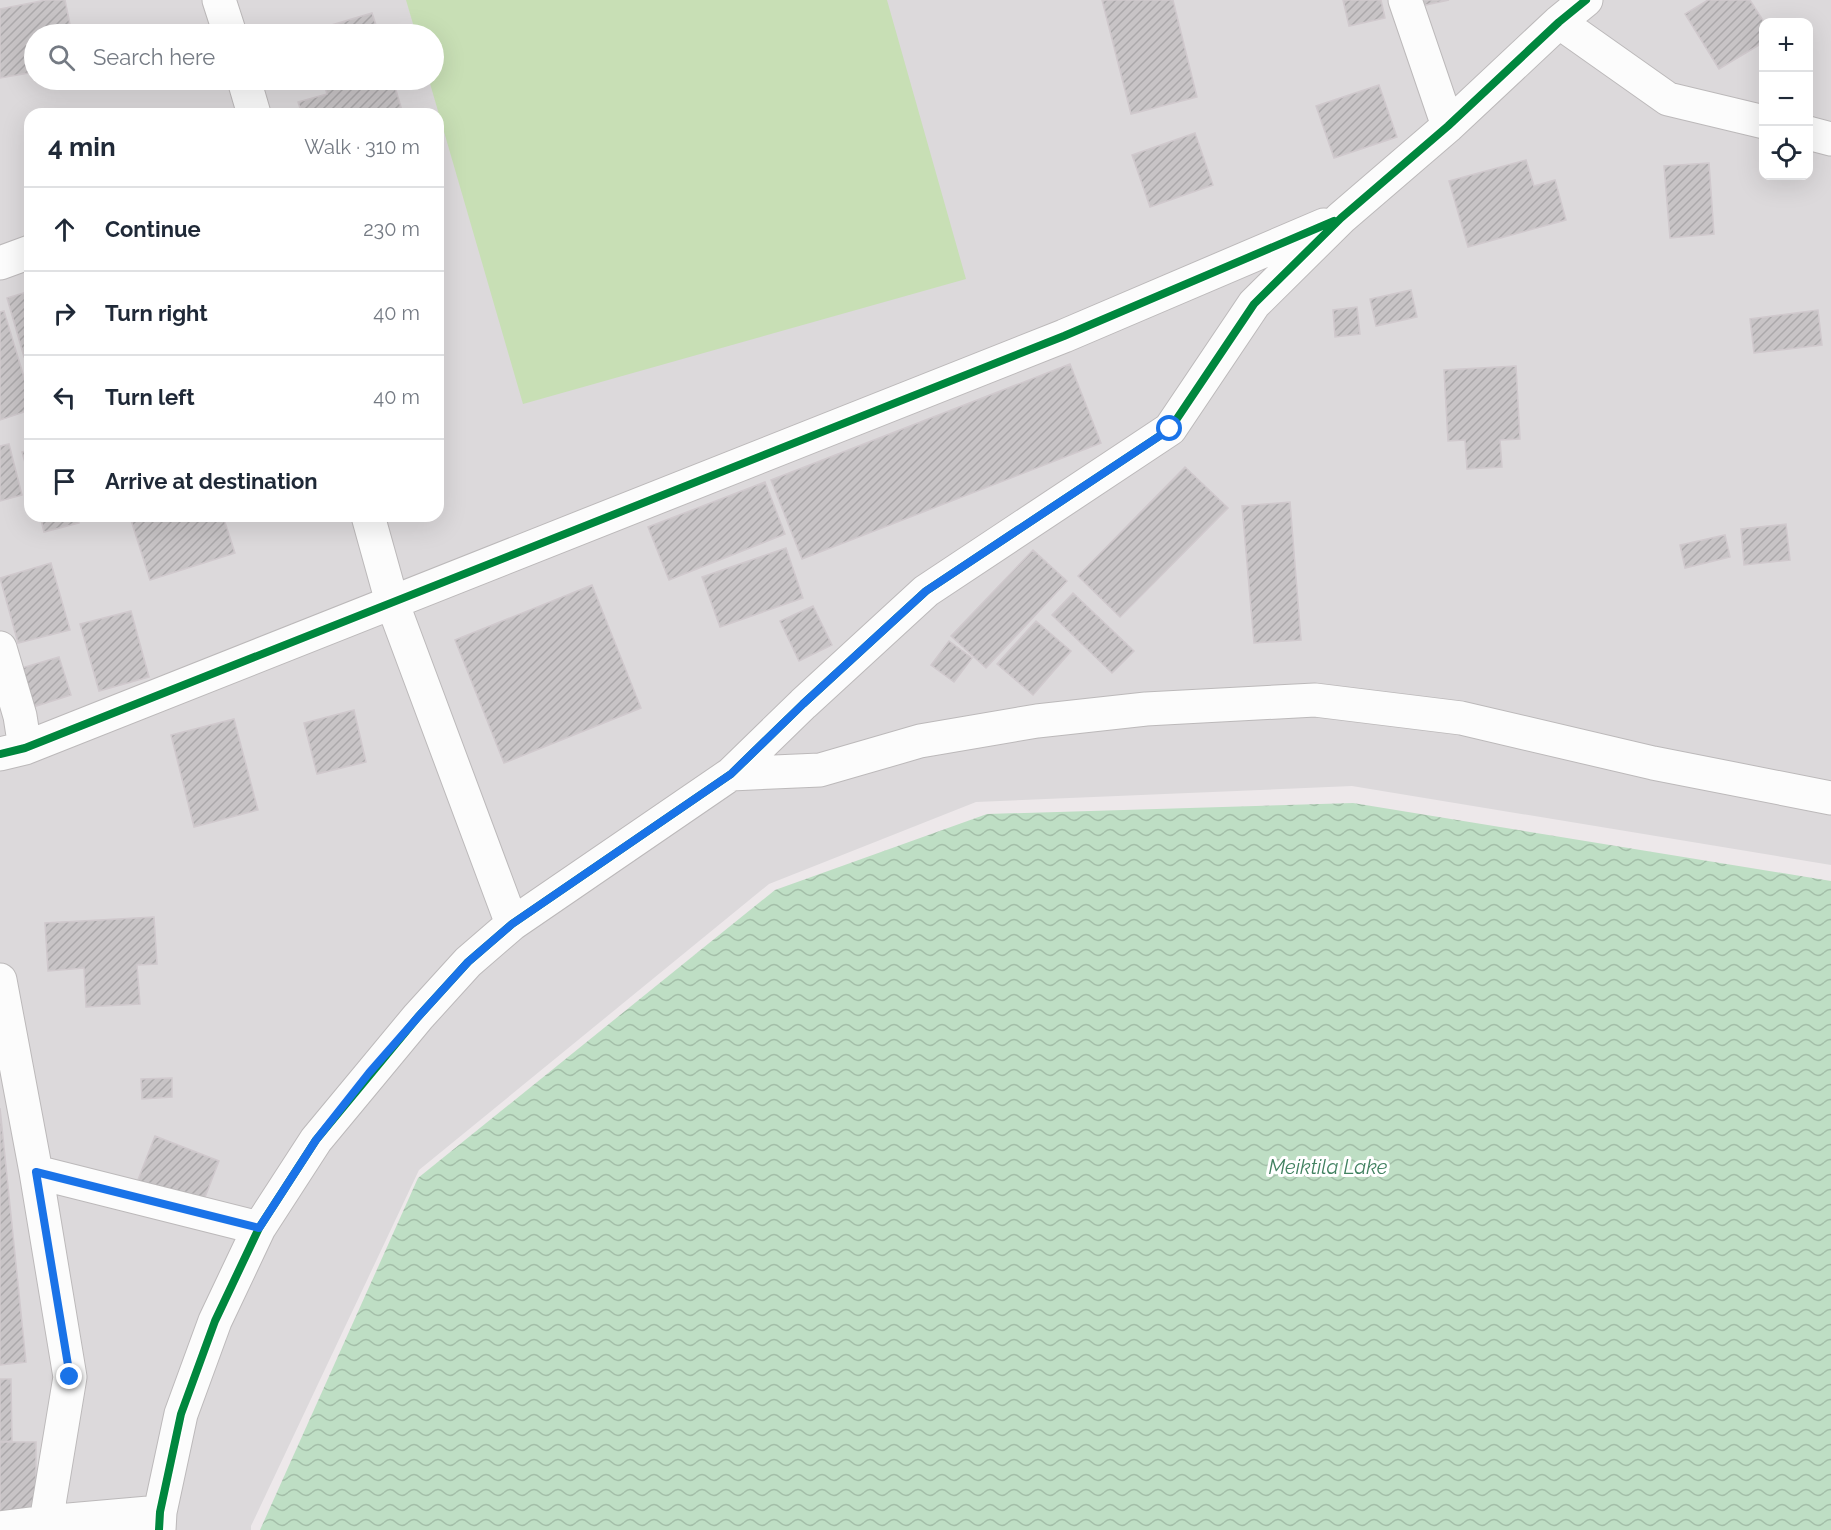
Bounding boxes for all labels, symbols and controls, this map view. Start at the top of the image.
map controls [1759,18,1813,180]
button: + [1759,18,1813,72]
search box [24,24,444,90]
icon: search [45,41,78,74]
text: Search here [93,44,215,70]
button: − [1759,72,1813,126]
button: locate [1759,126,1813,180]
text: 4 min [48,132,116,162]
text: Walk · 310 m [304,135,420,159]
icon: ahead [48,213,81,246]
text: Continue [105,216,201,242]
text: 230 m [363,217,420,241]
icon: right [48,297,81,330]
text: Turn right [105,300,208,326]
text: 40 m [373,301,420,325]
icon: left [48,381,81,414]
text: Turn left [105,384,195,410]
text: 40 m [373,385,420,409]
route start [1156,415,1182,441]
icon: arrive [48,465,81,498]
text: Arrive at destination [105,468,318,494]
water label: Meiktila Lake [1268,1155,1388,1179]
route end [56,1363,82,1389]

